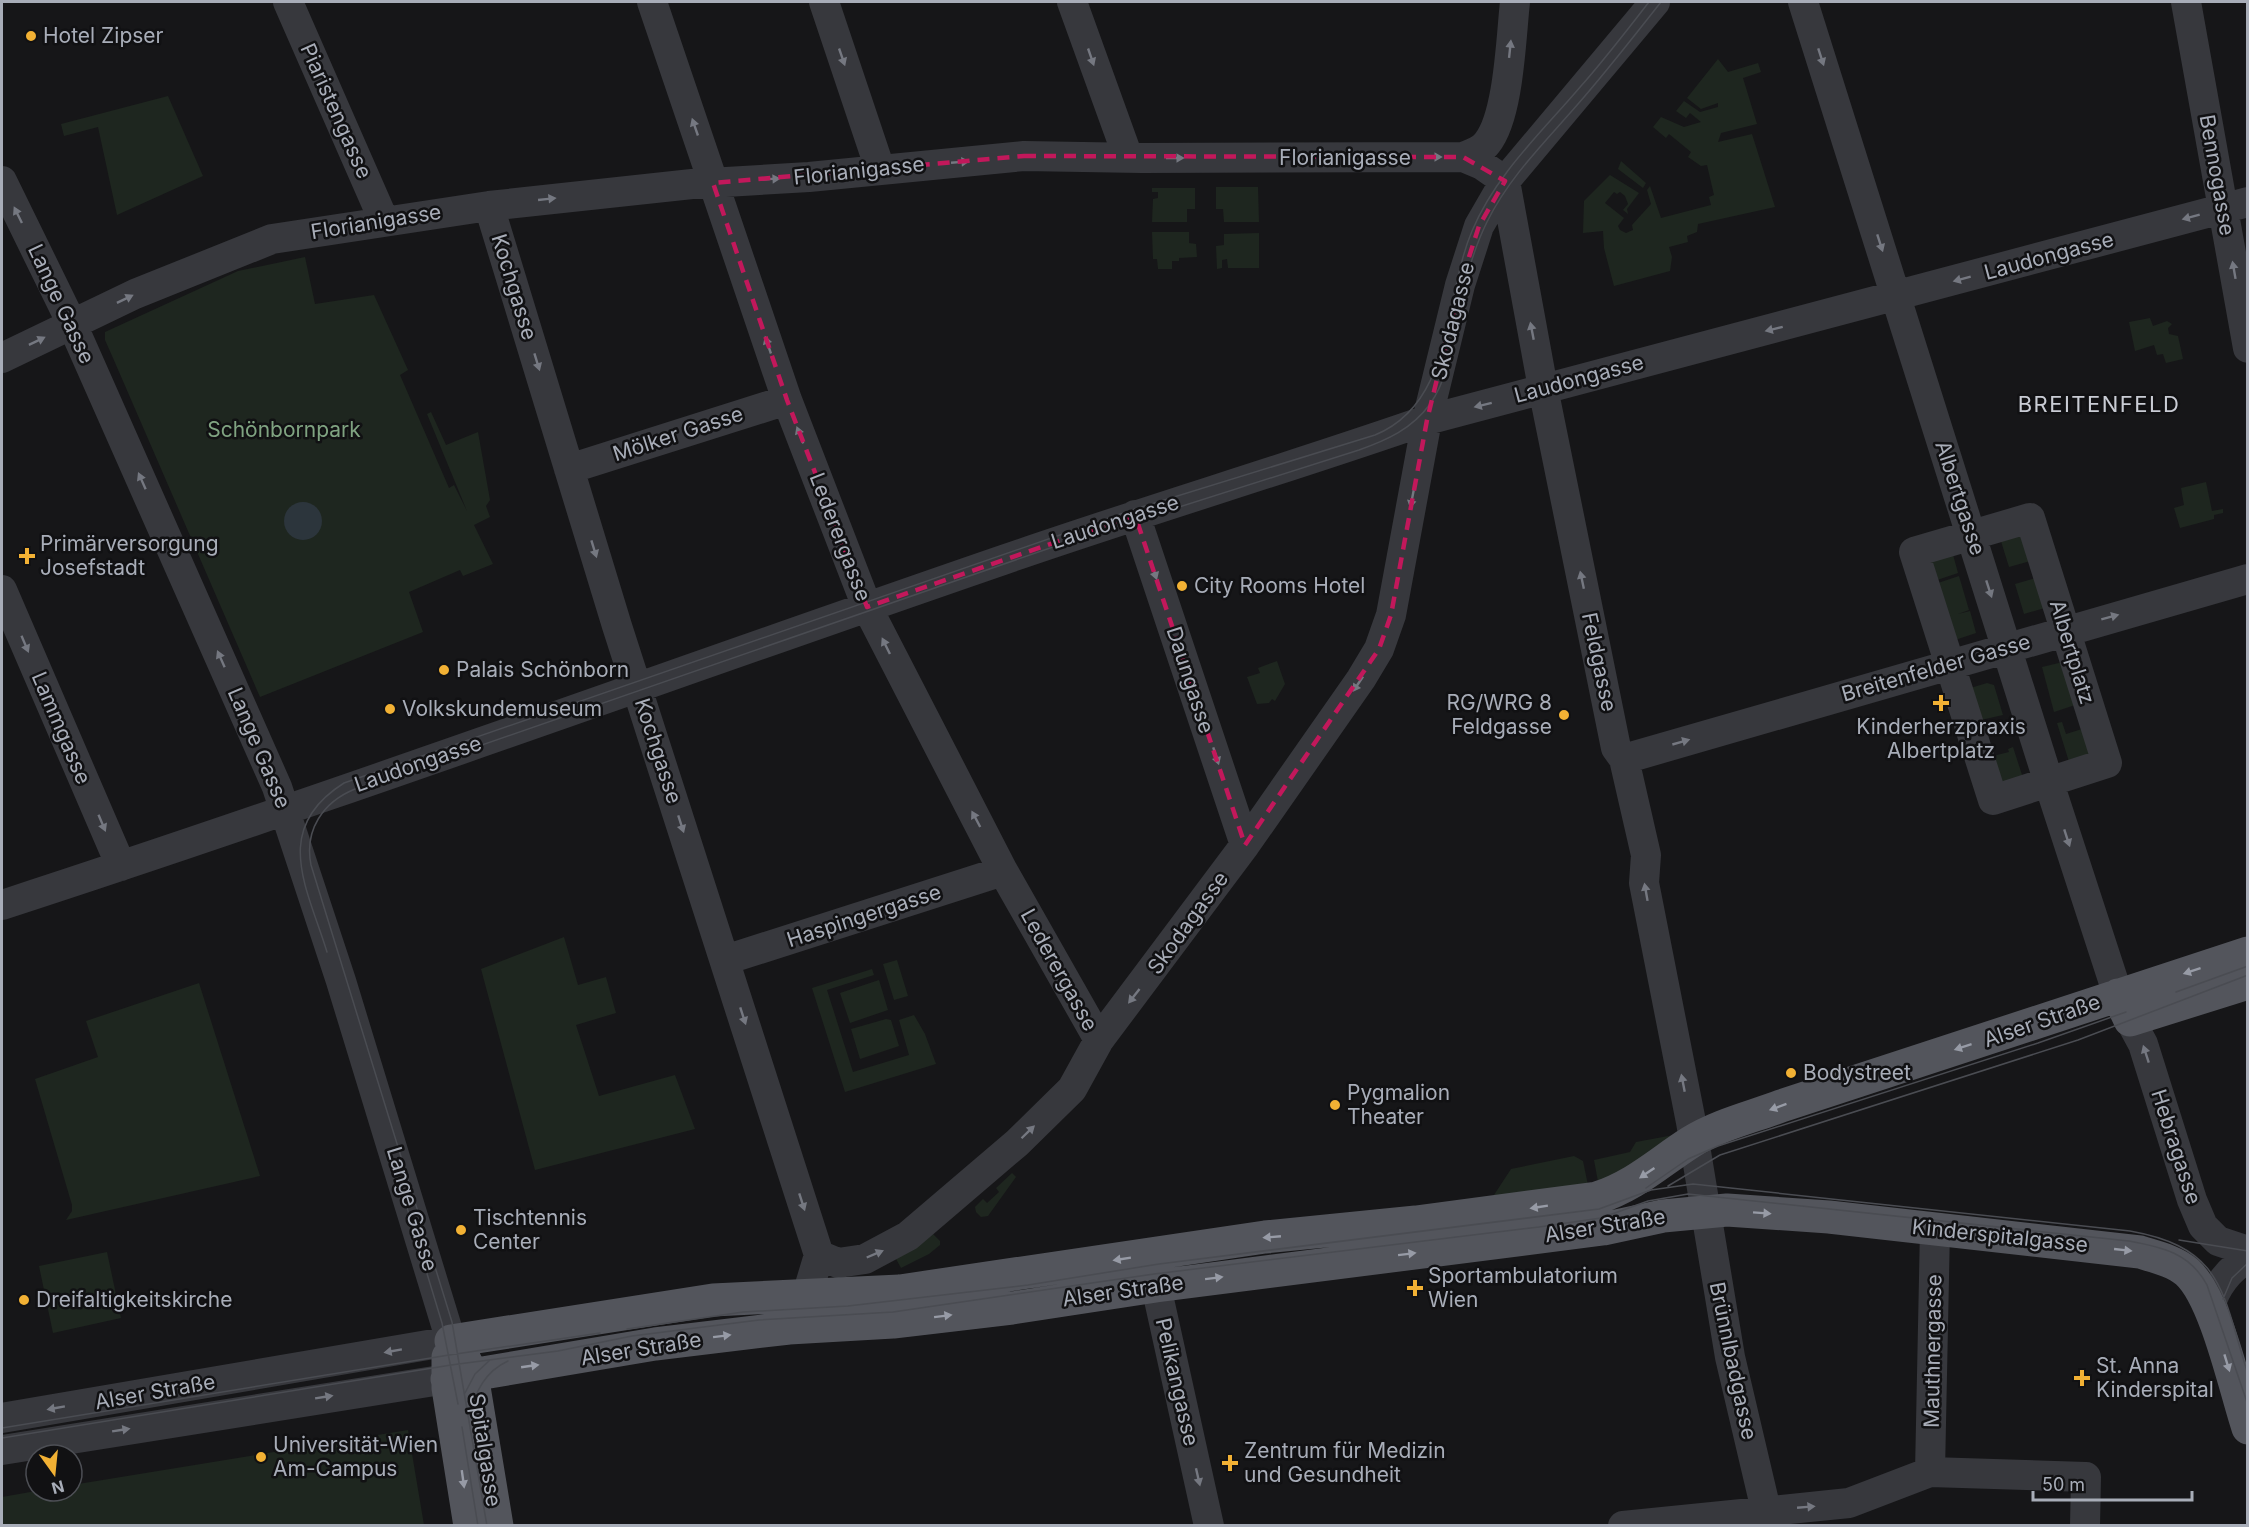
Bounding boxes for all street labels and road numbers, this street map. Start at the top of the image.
street label: Piaristengasse [296,39,377,182]
street label: Bennogasse [2195,112,2240,237]
street label: Florianigasse [1279,145,1411,170]
street label: Florianigasse [792,151,926,190]
street label: Florianigasse [309,199,443,244]
street label: Laudongasse [1981,226,2116,285]
street label: Kochgasse [487,231,542,343]
street label: Lange Gasse [23,240,100,368]
street label: Skodagasse [1426,259,1479,383]
street label: Laudongasse [1511,349,1646,408]
street label: Mölker Gasse [609,401,746,466]
street label: Albertgasse [1930,438,1991,558]
street label: Lederergasse [804,469,876,605]
street label: Laudongasse [1048,489,1182,554]
street label: Albertplatz [2045,597,2100,707]
street label: Feldgasse [1577,610,1622,714]
street label: Daungasse [1161,623,1219,736]
street label: Breitenfelder Gasse [1839,629,2033,706]
street label: Lammgasse [27,668,96,788]
street label: Lange Gasse [223,684,296,812]
street label: Kochgasse [630,695,687,807]
street label: Laudongasse [351,730,485,797]
street label: Skodagasse [1142,866,1233,979]
street label: Haspingergasse [784,879,944,952]
street label: Lederergasse [1016,904,1103,1035]
street label: Alser Straße [1980,989,2104,1052]
street label: Hebragasse [2146,1086,2207,1208]
street label: Lange Gasse [382,1144,443,1274]
street label: Alser Straße [1543,1204,1667,1247]
street label: Kinderspitalgasse [1911,1214,2089,1257]
street label: Alser Straße [1061,1270,1185,1311]
street label: Mauthnergasse [1919,1274,1946,1428]
street label: Brünnlbadgasse [1705,1280,1762,1442]
street label: Pelikangasse [1151,1315,1204,1448]
street label: Alser Straße [579,1327,703,1370]
street label: Alser Straße [93,1369,217,1414]
street label: Spitalgasse [464,1391,507,1508]

